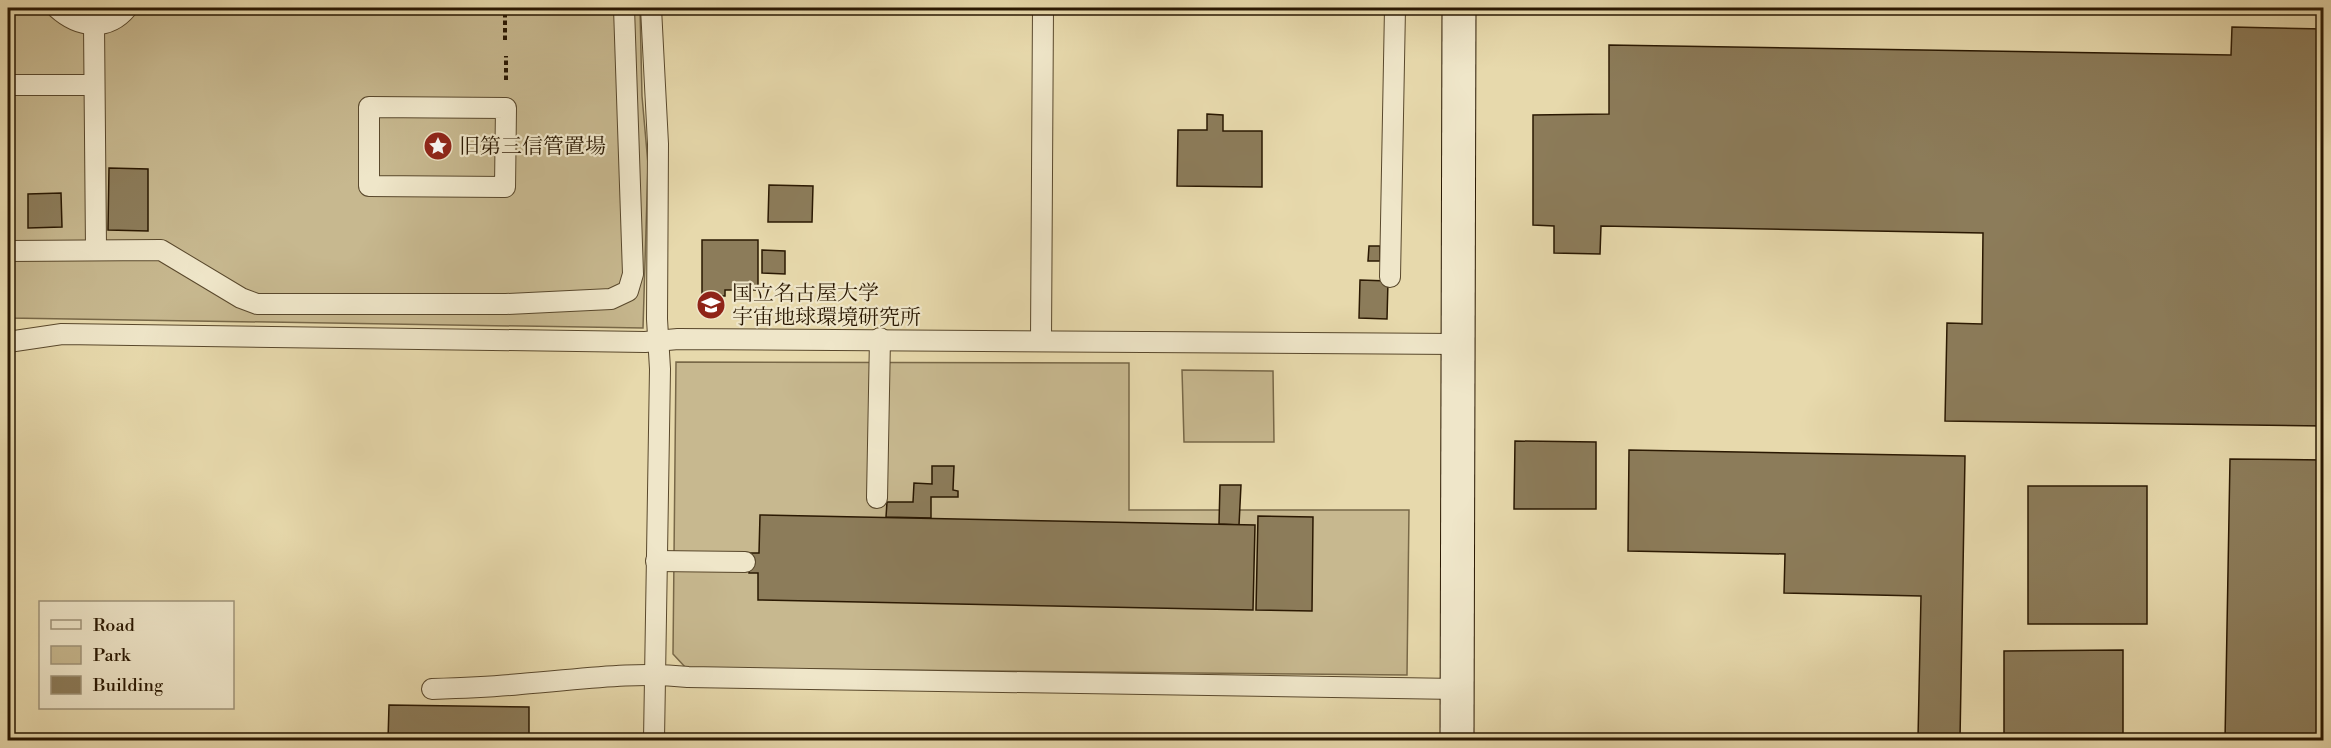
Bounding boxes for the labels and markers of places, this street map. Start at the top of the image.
place icon: 旧第三信管置場 [422,130,454,162]
place label: 旧第三信管置場 [459,134,606,160]
place label: 国立名古屋大学 宇宙地球環境研究所 [732,281,921,331]
school or university icon: 国立名古屋大学 宇宙地球環境研究所 [695,289,727,321]

